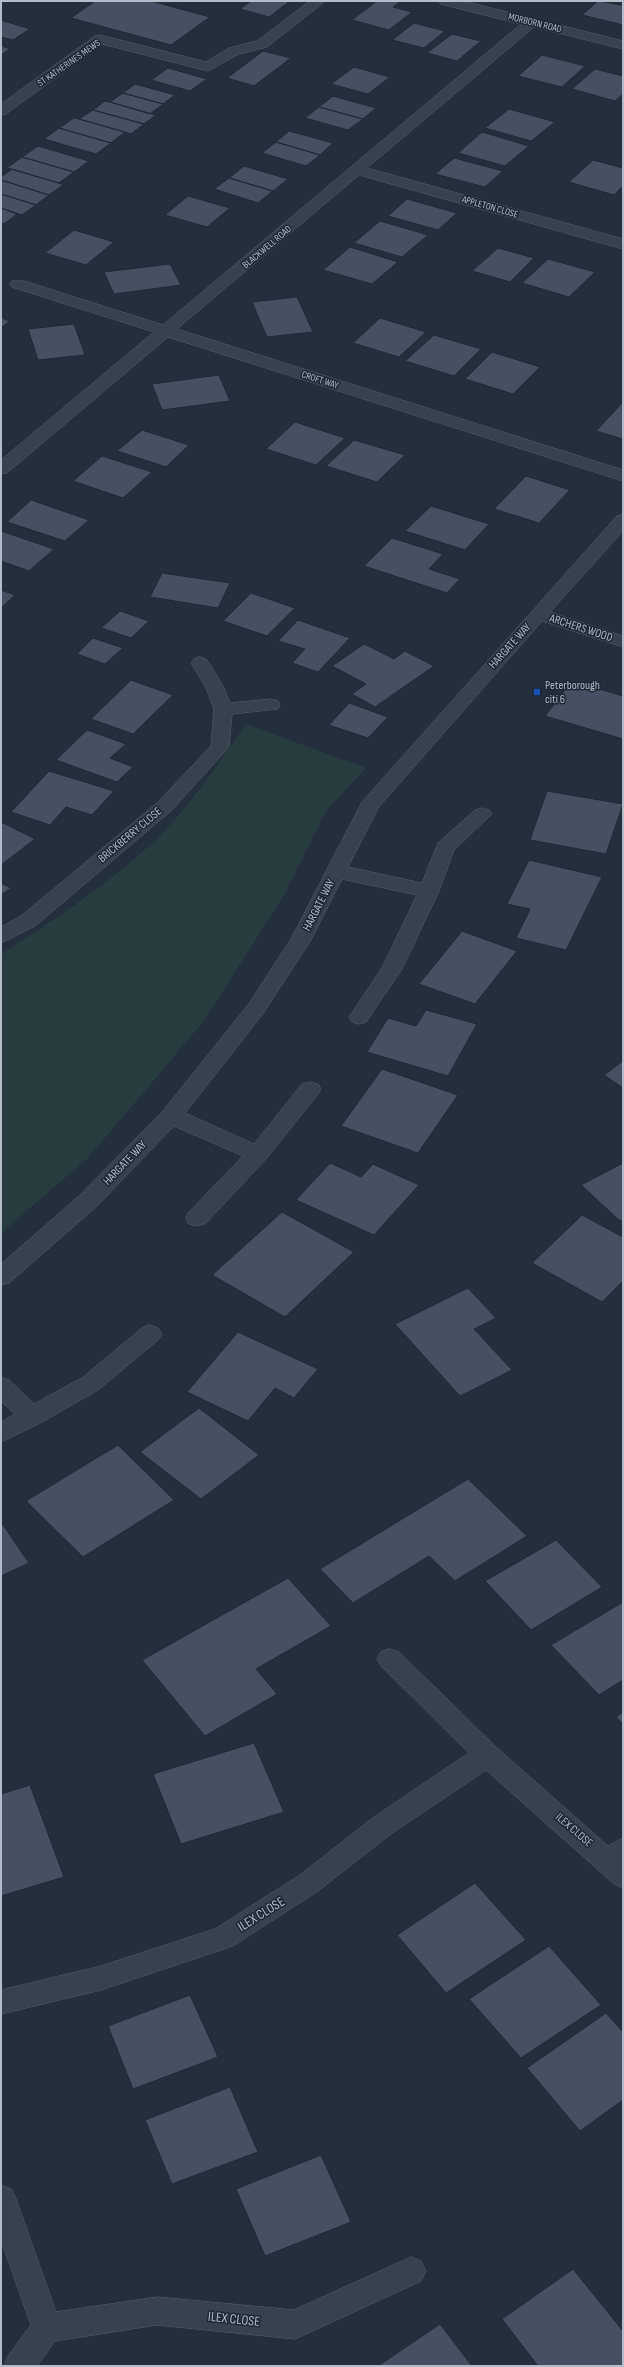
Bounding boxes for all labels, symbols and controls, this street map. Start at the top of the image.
street label: MORBORN ROAD [507,11,563,35]
street label: ST KATHERINES MEWS [35,37,103,89]
street label: APPLETON CLOSE [460,193,519,221]
street label: BLACKWELL ROAD [240,223,294,271]
street label: CROFT WAY [300,368,341,392]
street label: ARCHERS WOOD [547,610,615,645]
street label: HARGATE WAY [486,620,534,672]
place label: Peterborough citi 6 [545,678,600,707]
marker: Peterborough citi 6 [532,687,542,697]
street label: BRICKBERRY CLOSE [95,804,165,866]
street label: HARGATE WAY [300,877,338,933]
street label: HARGATE WAY [100,1138,150,1188]
street label: ILEX CLOSE [552,1810,596,1850]
street label: ILEX CLOSE [234,1893,288,1935]
street label: ILEX CLOSE [207,2308,261,2330]

